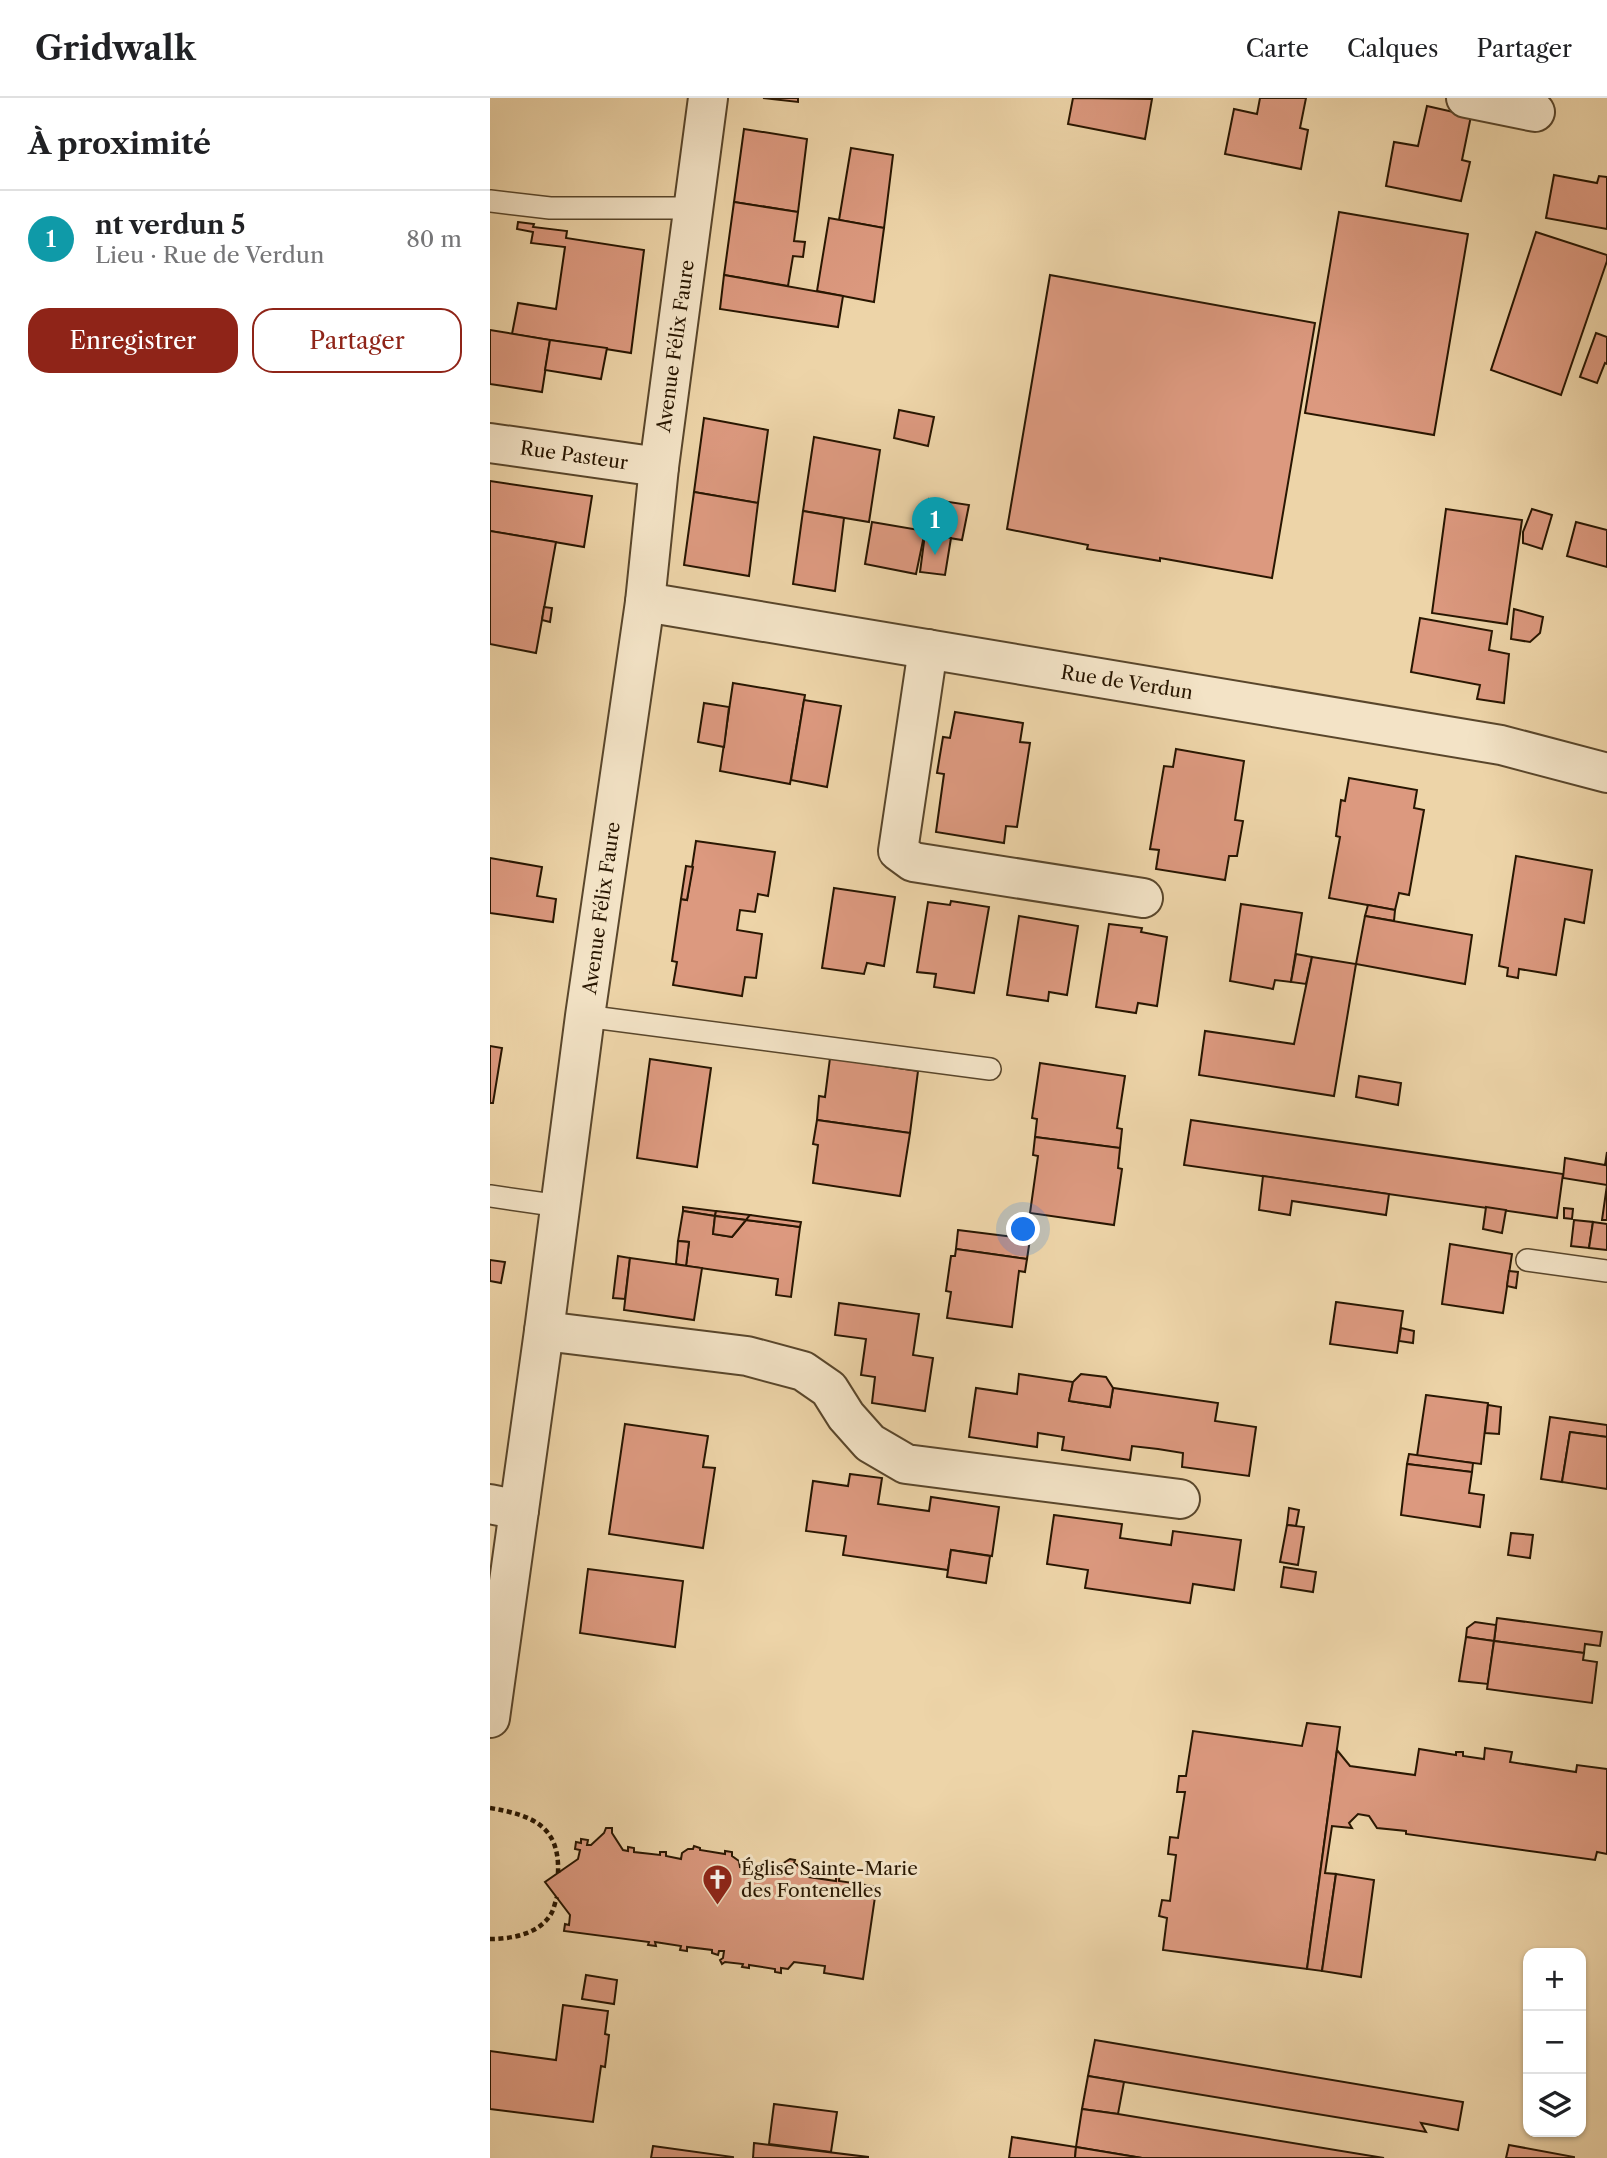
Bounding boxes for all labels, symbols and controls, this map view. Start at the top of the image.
text: Gridwalk [35,28,196,69]
text: Carte [1246,34,1309,63]
text: Calques [1347,34,1438,63]
text: Partager [1476,34,1572,63]
text: À proximité [28,125,211,162]
text: nt verdun 5 [95,209,245,241]
text: 1 [46,225,56,253]
text: 80 m [406,225,462,253]
text: Lieu · Rue de Verdun [95,241,324,269]
street label: Avenue Félix Faure [652,258,699,435]
button: Enregistrer [28,308,238,373]
button: Partager [252,308,462,373]
street label: Rue Pasteur [518,437,629,474]
pin: 1 [912,497,958,555]
street label: Rue de Verdun [1059,661,1195,704]
street label: Avenue Félix Faure [578,820,625,997]
your location [1006,1212,1040,1246]
place label: Église Sainte-Marie des Fontenelles [741,1857,918,1902]
church icon: Église Sainte-Marie des Fontenelles [701,1862,735,1906]
map controls [1523,1948,1586,2137]
button: + [1523,1948,1586,2011]
button: − [1523,2011,1586,2074]
button: layers [1523,2074,1586,2137]

